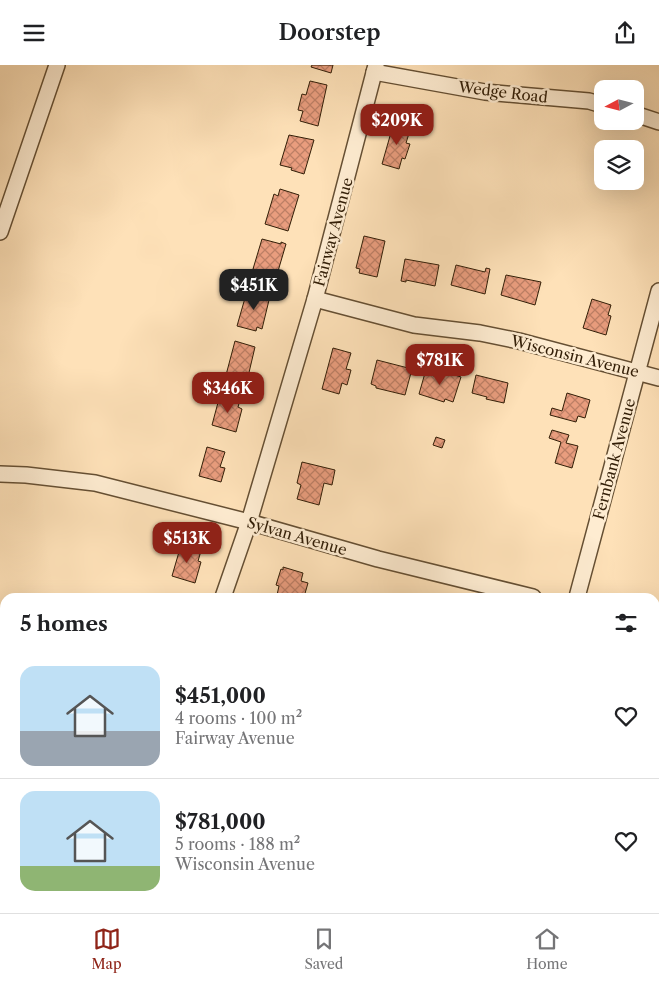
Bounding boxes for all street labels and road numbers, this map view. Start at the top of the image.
street label: Wedge Road [456,77,549,107]
street label: Fairway Avenue [309,175,357,289]
street label: Wisconsin Avenue [508,331,641,381]
street label: Fernbank Avenue [589,396,639,522]
street label: Sylvan Avenue [245,513,349,559]

